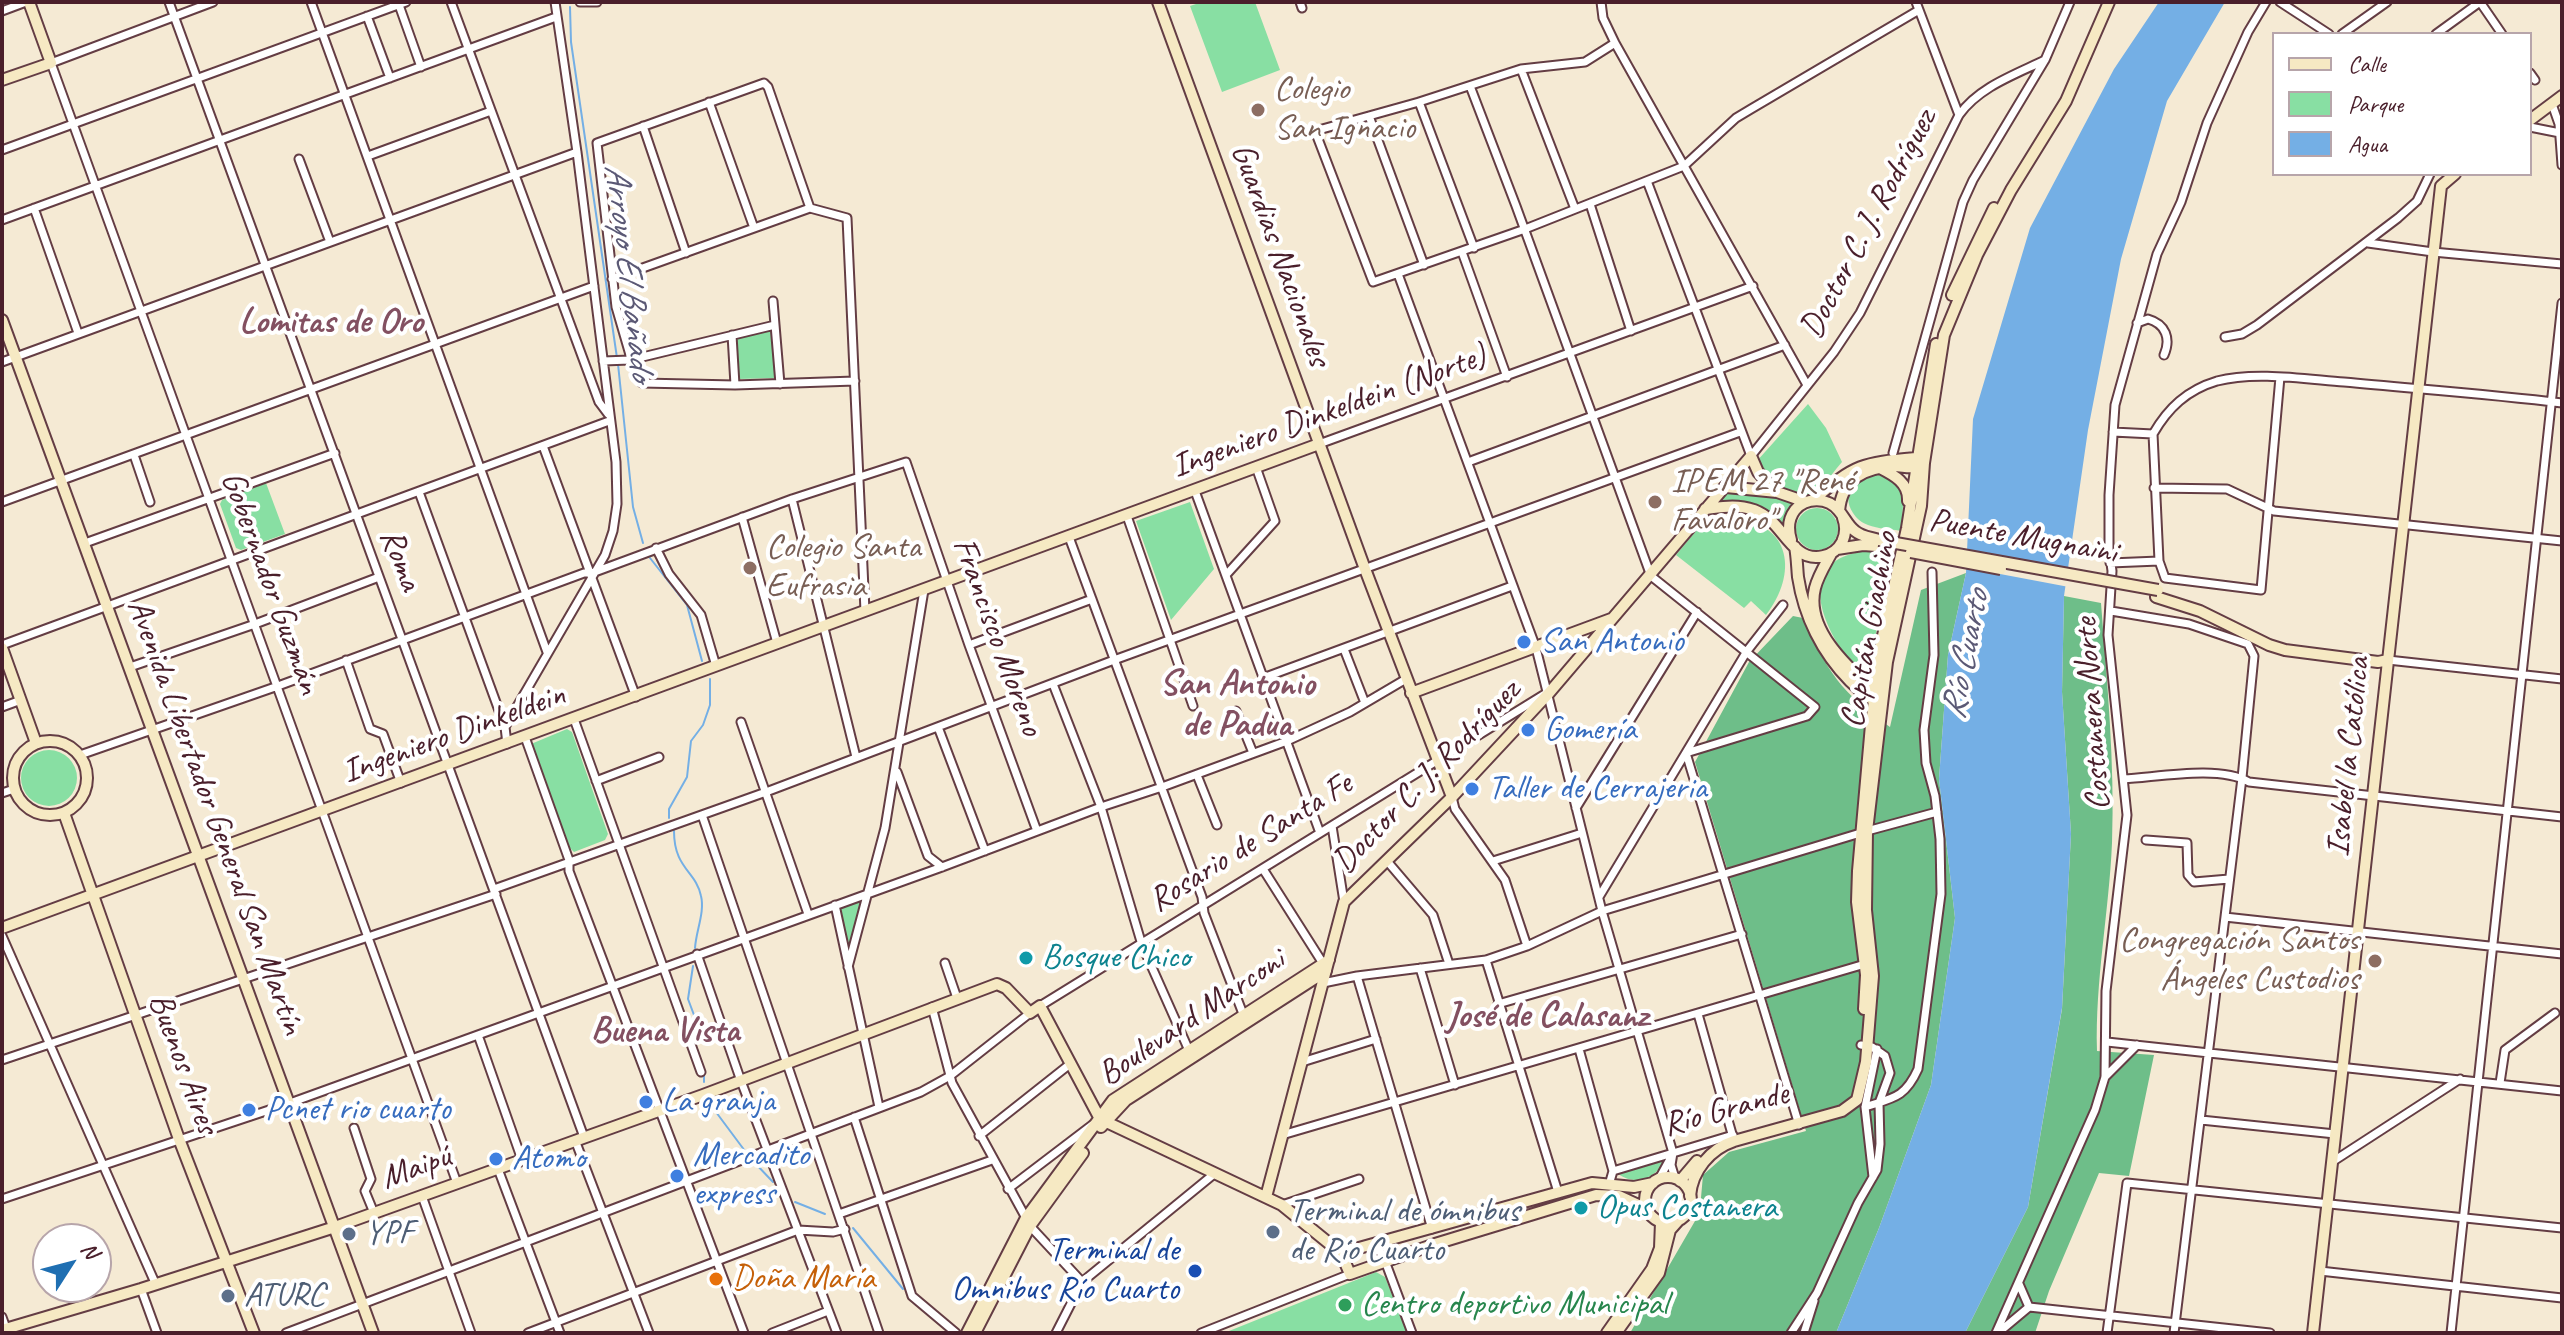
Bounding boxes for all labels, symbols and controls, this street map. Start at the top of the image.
legend [2272,32,2532,176]
text: Calle [2348,49,2386,79]
place label: Colegio San Ignacio [1274,70,1415,150]
text: Parque [2348,89,2403,119]
marker: Colegio San Ignacio [1249,101,1267,119]
street label: Doctor C. J. Rodríguez [1792,103,1946,345]
text: Agua [2348,129,2387,159]
street label: Guardias Nacionales [1221,138,1339,372]
water label: Arroyo El Bañado [593,162,663,382]
district label: Lomitas de Oro [239,301,423,345]
street label: Ingeniero Dinkeldein (Norte) [1166,336,1492,488]
place label: IPEM 27 "René Favaloro" [1671,462,1854,542]
street label: Gobernador Guzmán [211,466,329,700]
marker: IPEM 27 "René Favaloro" [1646,493,1664,511]
street label: Puente Mugnaini [1926,500,2120,574]
street label: Roma [370,523,430,597]
place label: Colegio Santa Eufrasia [766,528,921,608]
street label: Capitán Giachino [1833,529,1907,731]
street label: Francisco Moreno [942,533,1052,741]
marker: Colegio Santa Eufrasia [741,559,759,577]
water label: Río Cuarto [1932,587,2000,723]
street label: Avenida Libertador General San Martín [117,594,313,1040]
street label: Costanera Norte [2066,616,2120,812]
place label: San Antonio [1540,622,1684,662]
marker: San Antonio [1515,633,1533,651]
street label: Isabel la Católica [2318,655,2380,859]
district label: San Antonio de Padua [1160,663,1314,748]
street label: Doctor C. J. Rodríguez [1325,672,1529,882]
street label: Ingeniero Dinkeldein [337,675,571,793]
place label: Gomería [1544,710,1636,750]
marker: Gomería [1519,721,1537,739]
street label: Rosario de Santa Fe [1142,764,1360,922]
place label: Taller de Cerrajeria [1488,769,1707,809]
marker: Taller de Cerrajeria [1463,780,1481,798]
place label: Congregación Santos Ángeles Custodios [2119,921,2359,1000]
place label: Bosque Chico [1042,938,1190,978]
street label: Boulevard Marconi [1091,941,1293,1095]
marker: Bosque Chico [1017,949,1035,967]
marker: Congregación Santos Ángeles Custodios [2366,952,2384,970]
street label: Buenos Aires [139,988,227,1140]
district label: José de Calasanz [1446,995,1648,1039]
district label: Buena Vista [591,1010,739,1054]
street label: Río Grande [1659,1074,1793,1146]
place label: La granja [662,1082,775,1122]
place label: Pcnet rio cuarto [265,1090,450,1130]
marker: La granja [637,1093,655,1111]
marker: Pcnet rio cuarto [240,1101,258,1119]
place label: Mercadito express [693,1136,809,1216]
street label: Maipú [376,1137,456,1199]
place label: Atomo [512,1139,585,1179]
marker: Atomo [487,1150,505,1168]
marker: Mercadito express [668,1167,686,1185]
place label: Opus Costanera [1597,1188,1777,1228]
place label: Terminal de ómnibus de Río Cuarto [1289,1192,1519,1272]
marker: Opus Costanera [1572,1199,1590,1217]
place label: YPF [365,1214,414,1254]
north arrow [32,1223,112,1303]
marker: Terminal de ómnibus de Río Cuarto [1264,1223,1282,1241]
marker: YPF [340,1225,358,1243]
place label: Terminal de Omnibus Río Cuarto [951,1231,1179,1310]
text: N [74,1236,105,1264]
place label: Doña María [732,1259,875,1299]
marker: Terminal de Omnibus Río Cuarto [1186,1262,1204,1280]
marker: Doña María [707,1270,725,1288]
place label: ATURC [244,1276,325,1316]
place label: Centro deportivo Municipal [1361,1285,1668,1325]
marker: ATURC [219,1287,237,1305]
marker: Centro deportivo Municipal [1336,1296,1354,1314]

